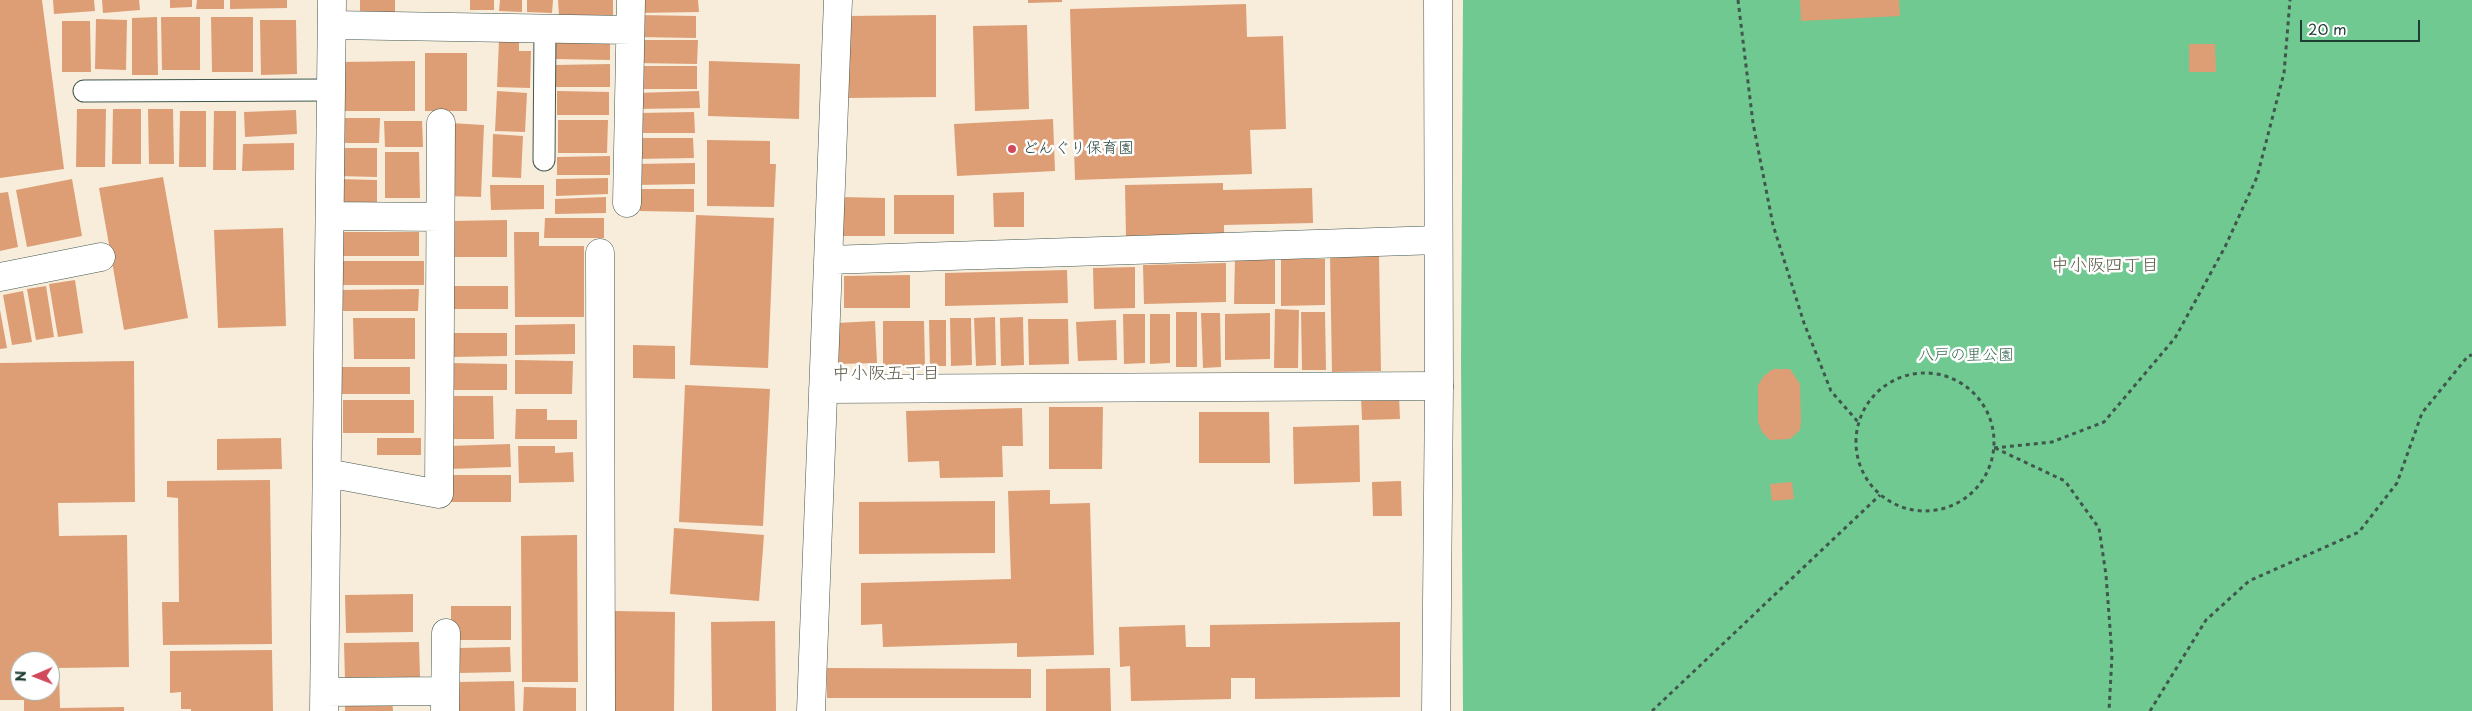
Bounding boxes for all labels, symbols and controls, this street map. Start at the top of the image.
scale bar [2302,10,2422,42]
text: 20 m [2308,17,2347,40]
place label: どんぐり保育園 [1022,139,1134,159]
marker: どんぐり保育園 [1006,143,1018,155]
district label: 中小阪四丁目 [2051,255,2159,277]
park label: 八戸の里公園 [1918,346,2014,366]
district label: 中小阪五丁目 [832,363,940,385]
north arrow [10,651,60,701]
text: N [10,671,31,682]

